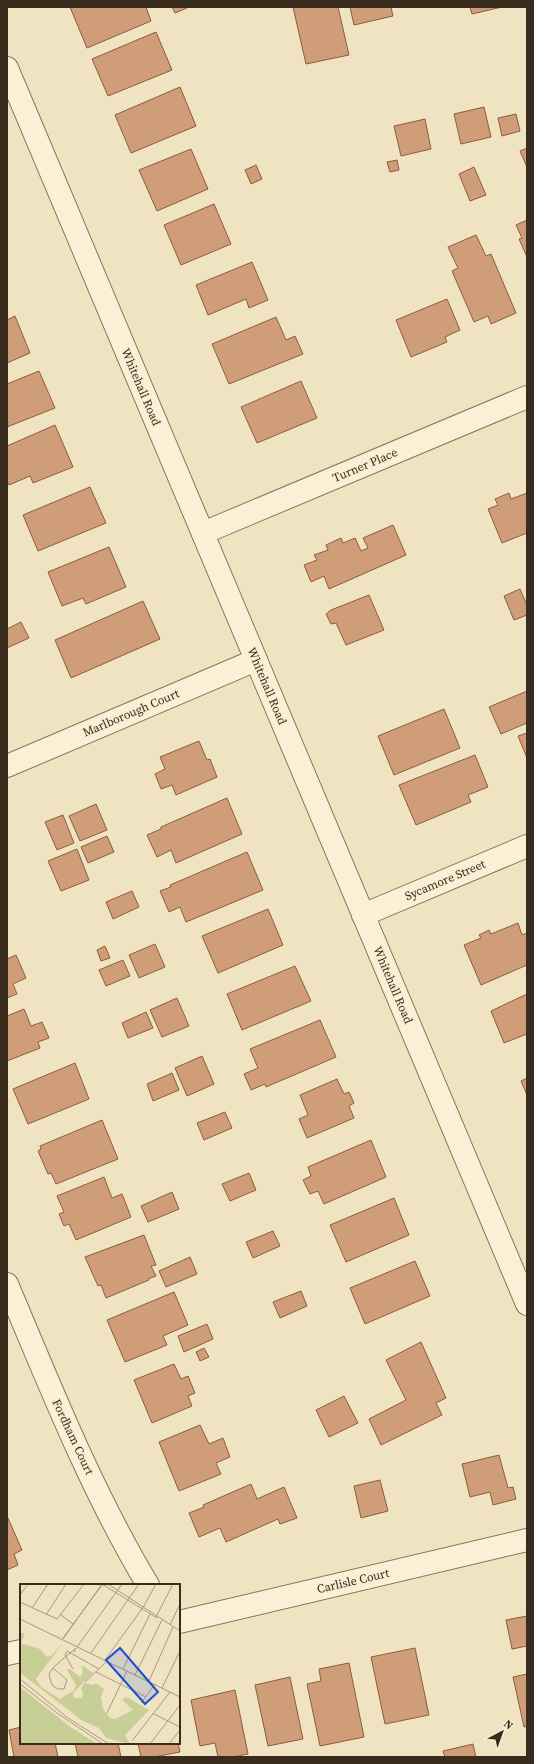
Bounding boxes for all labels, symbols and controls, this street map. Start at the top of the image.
street label: Whitehall Road [117,346,165,428]
street label: Turner Place [330,444,400,486]
street label: Whitehall Road [243,645,291,727]
street label: Marlborough Court [80,685,182,741]
street label: Sycamore Street [402,856,488,904]
street label: Whitehall Road [369,944,417,1026]
street label: Fordham Court [48,1396,98,1478]
street label: Carlisle Court [315,1565,391,1597]
inset map [20,1584,180,1744]
north arrow [482,1712,522,1752]
text: N [500,1717,516,1733]

